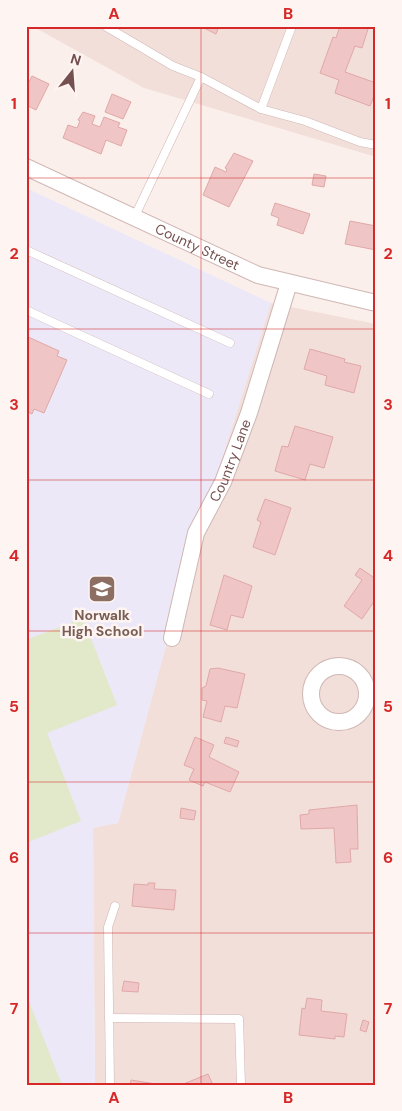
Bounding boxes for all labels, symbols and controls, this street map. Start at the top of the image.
text: A [108,3,120,24]
text: B [283,3,293,24]
north arrow [48,48,98,98]
text: N [68,49,83,70]
text: 1 [11,93,17,114]
text: 1 [385,93,391,114]
street label: County Street [152,219,242,274]
text: 2 [9,243,19,264]
text: 2 [383,243,393,264]
text: 3 [9,394,19,415]
text: 3 [383,394,393,415]
street label: Country Lane [205,417,255,505]
text: 4 [9,545,19,566]
text: 4 [383,545,393,566]
school or university icon: Norwalk High School [87,574,117,604]
place label: Norwalk High School [62,606,142,640]
text: 5 [9,696,19,717]
text: 5 [383,696,393,717]
text: 6 [9,847,19,868]
text: 6 [383,847,393,868]
text: 7 [10,998,19,1019]
text: 7 [384,998,393,1019]
text: A [108,1087,120,1108]
text: B [283,1087,293,1108]

